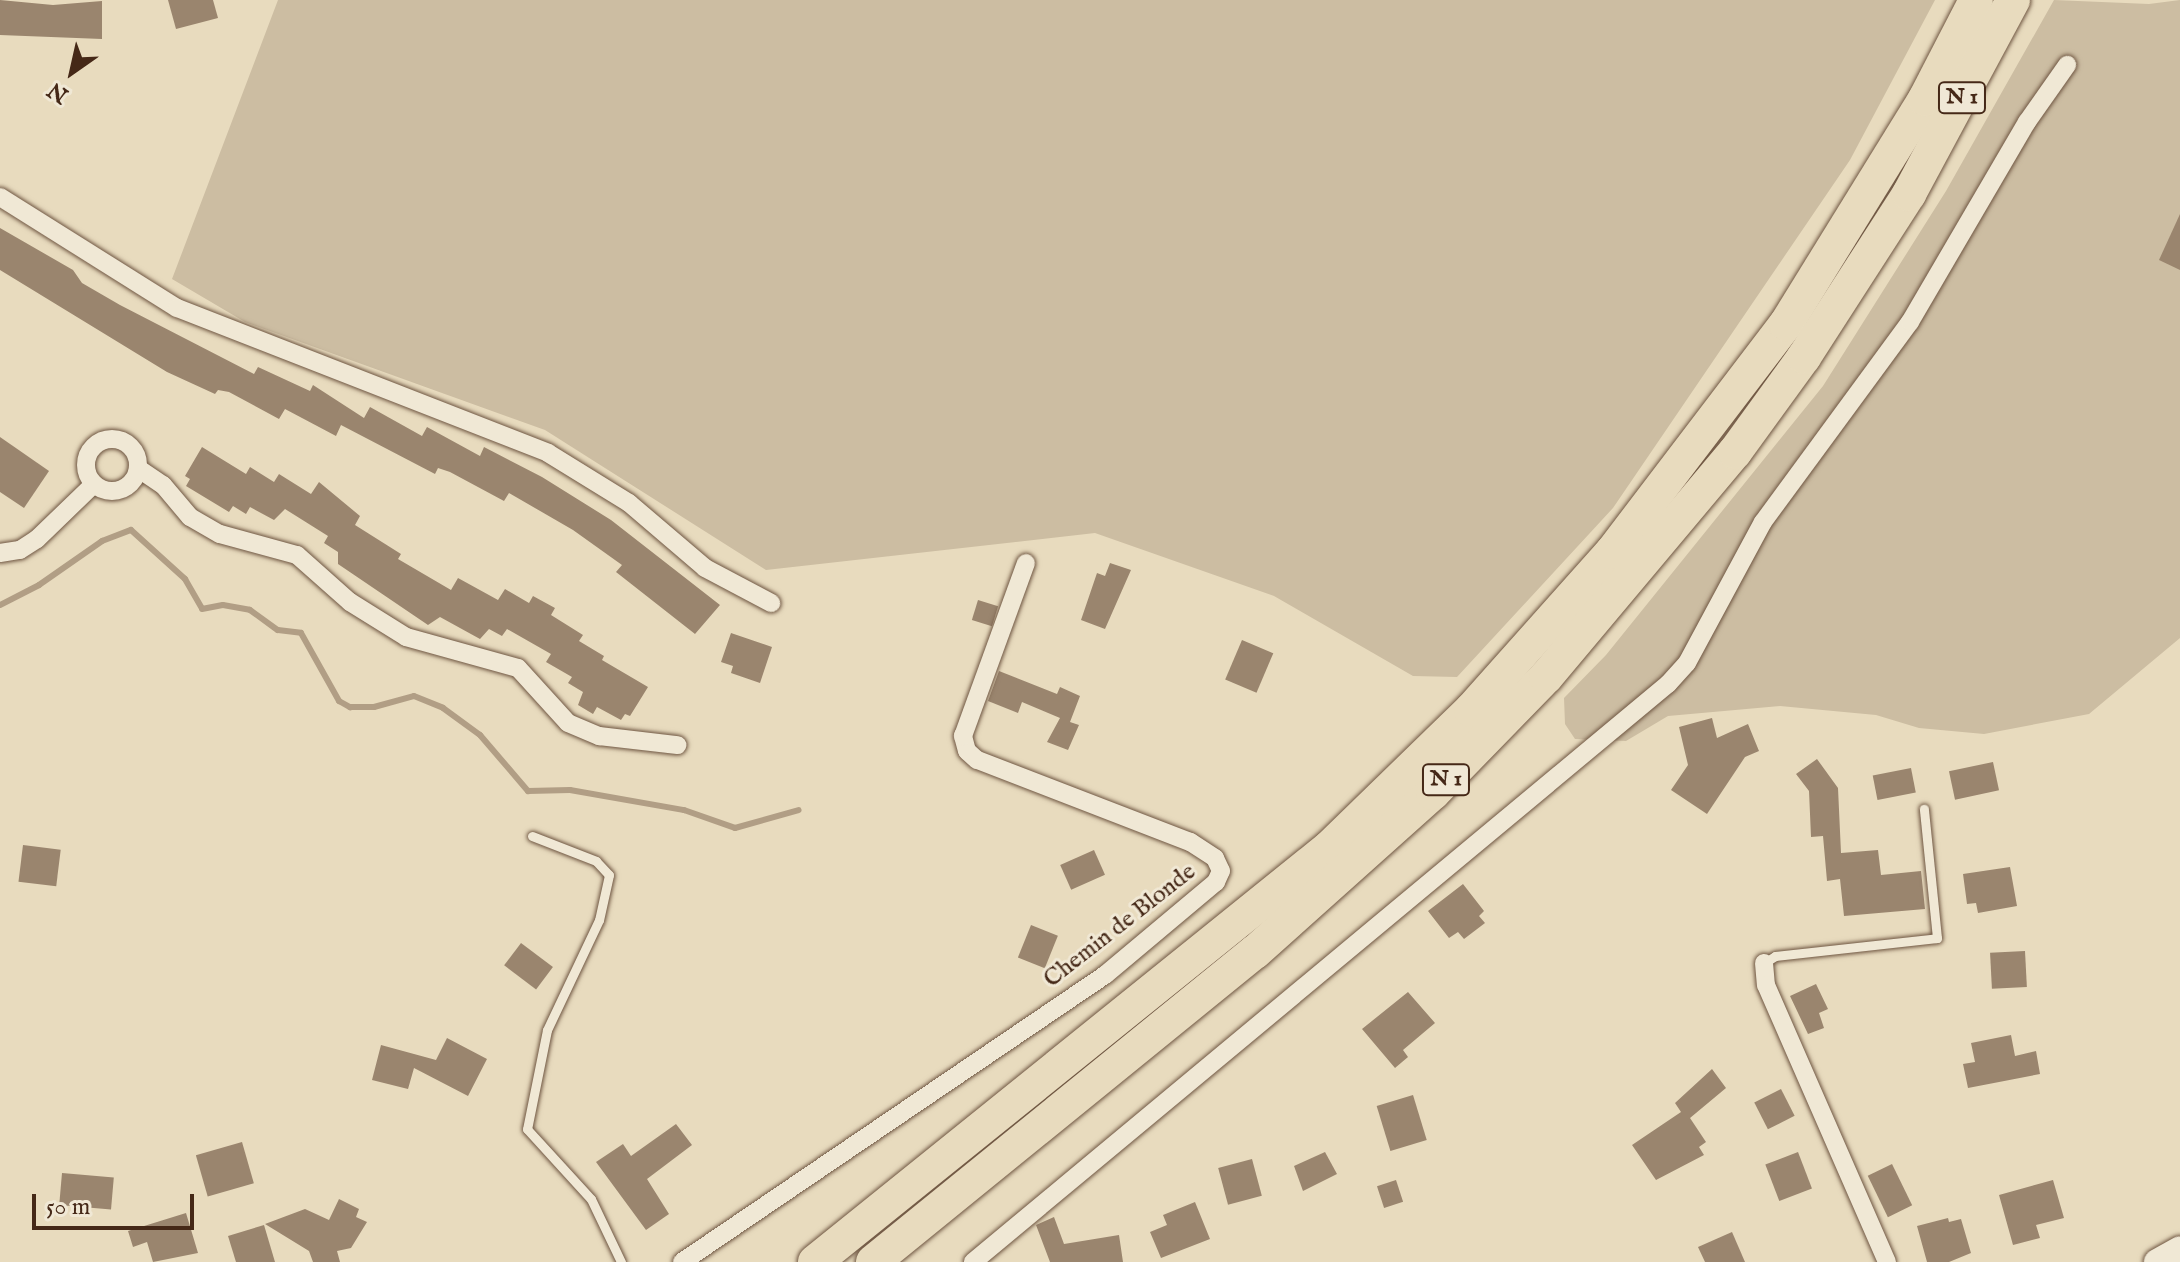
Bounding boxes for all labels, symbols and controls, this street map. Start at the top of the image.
north arrow [32,32,112,112]
text: N [43,75,74,109]
road number: N 1 [1936,80,1988,116]
road number: N 1 [1420,762,1472,798]
street label: Chemin de Blonde [1038,858,1202,994]
scale bar [36,1178,198,1228]
text: 50 m [46,1192,90,1223]

